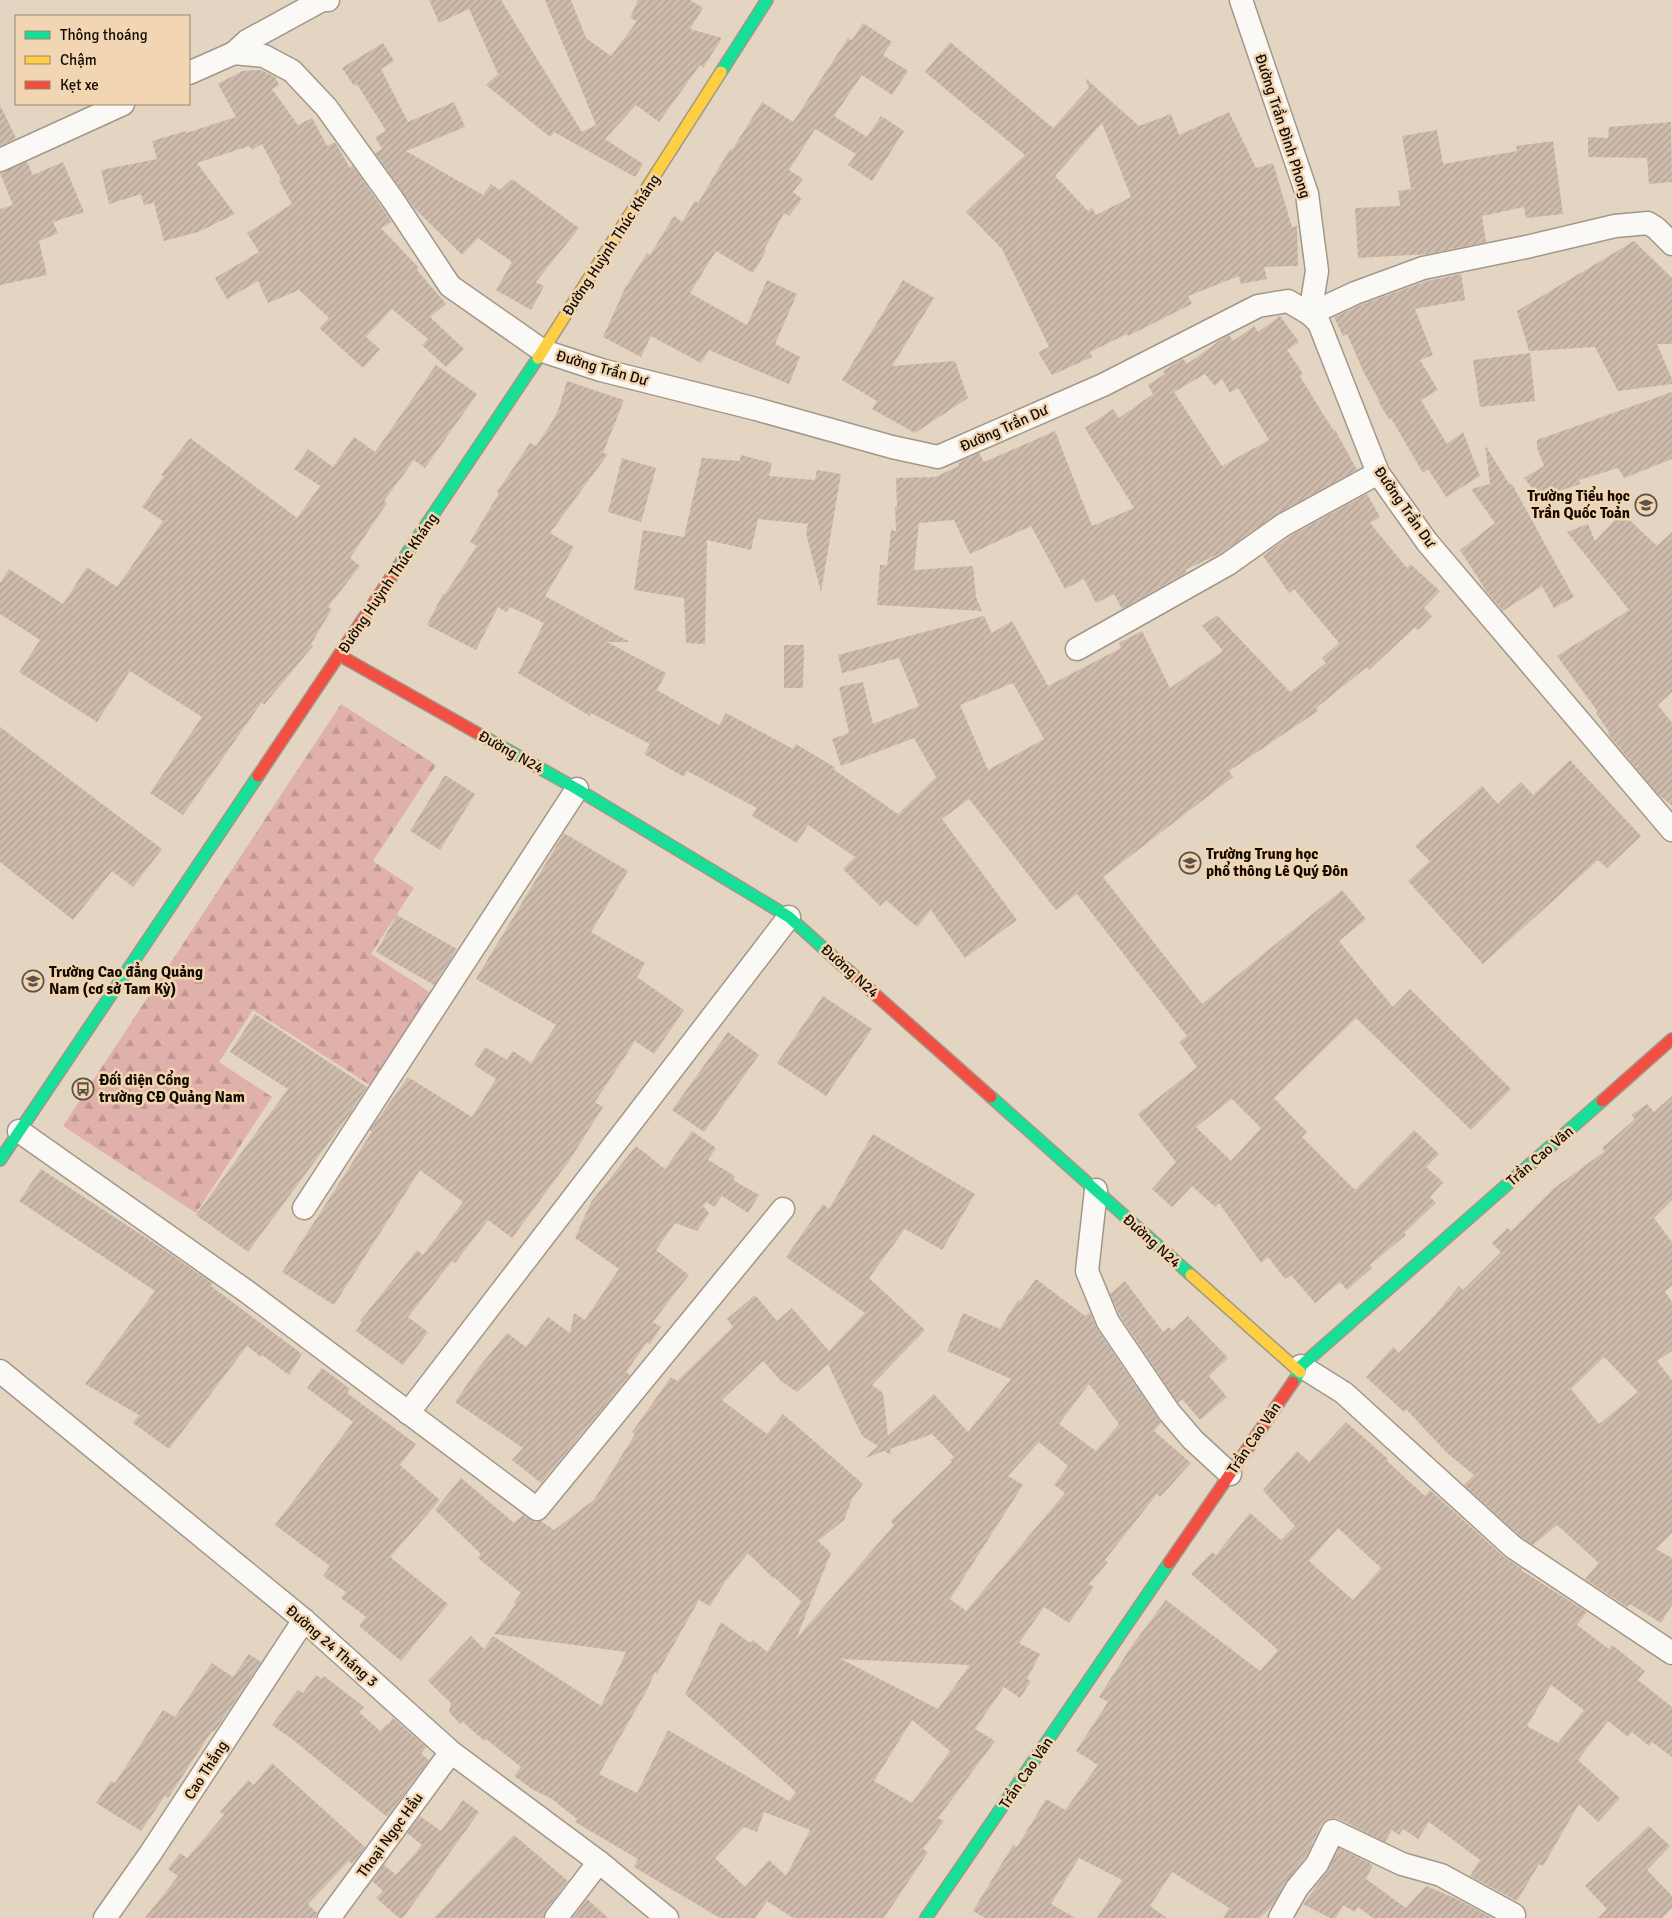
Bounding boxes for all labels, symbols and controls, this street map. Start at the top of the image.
legend [15,15,190,105]
text: Thông thoáng [60,26,148,44]
text: Chậm [60,51,97,69]
street label: Đường Trần Đình Phong [1251,51,1315,201]
text: Kẹt xe [60,76,99,94]
street label: Đường Huỳnh Thúc Kháng [558,171,664,319]
street label: Đường Trần Dư [554,346,651,390]
street label: Đường Trần Dư [957,400,1051,455]
street label: Đường Trần Dư [1370,463,1440,551]
place label: Trường Tiểu học Trần Quốc Toản [1527,485,1630,522]
school or university icon: Trường Tiểu học Trần Quốc Toản [1634,493,1658,517]
street label: Đường Huỳnh Thúc Kháng [334,509,442,657]
street label: Đường N24 [475,727,547,777]
place label: Trường Trung học phổ thông Lê Quý Đôn [1206,845,1348,880]
school or university icon: Trường Trung học phổ thông Lê Quý Đôn [1178,851,1202,875]
street label: Đường N24 [817,940,883,1002]
place label: Trường Cao đẳng Quảng Nam (cơ sở Tam Kỳ) [49,961,203,998]
school or university icon: Trường Cao đẳng Quảng Nam (cơ sở Tam Kỳ) [21,969,45,993]
place label: Đối diện Cổng trường CĐ Quảng Nam [98,1069,245,1106]
bus stop icon: Đối diện Cổng trường CĐ Quảng Nam [71,1077,95,1101]
street label: Trần Cao Vân [1503,1122,1577,1190]
street label: Đường N24 [1119,1210,1185,1272]
street label: Trần Cao Vân [1223,1399,1285,1477]
street label: Đường 24 Tháng 3 [282,1601,382,1691]
street label: Trần Cao Vân [995,1734,1057,1812]
street label: Cao Thắng [179,1736,232,1803]
street label: Thoại Ngọc Hầu [353,1789,427,1881]

